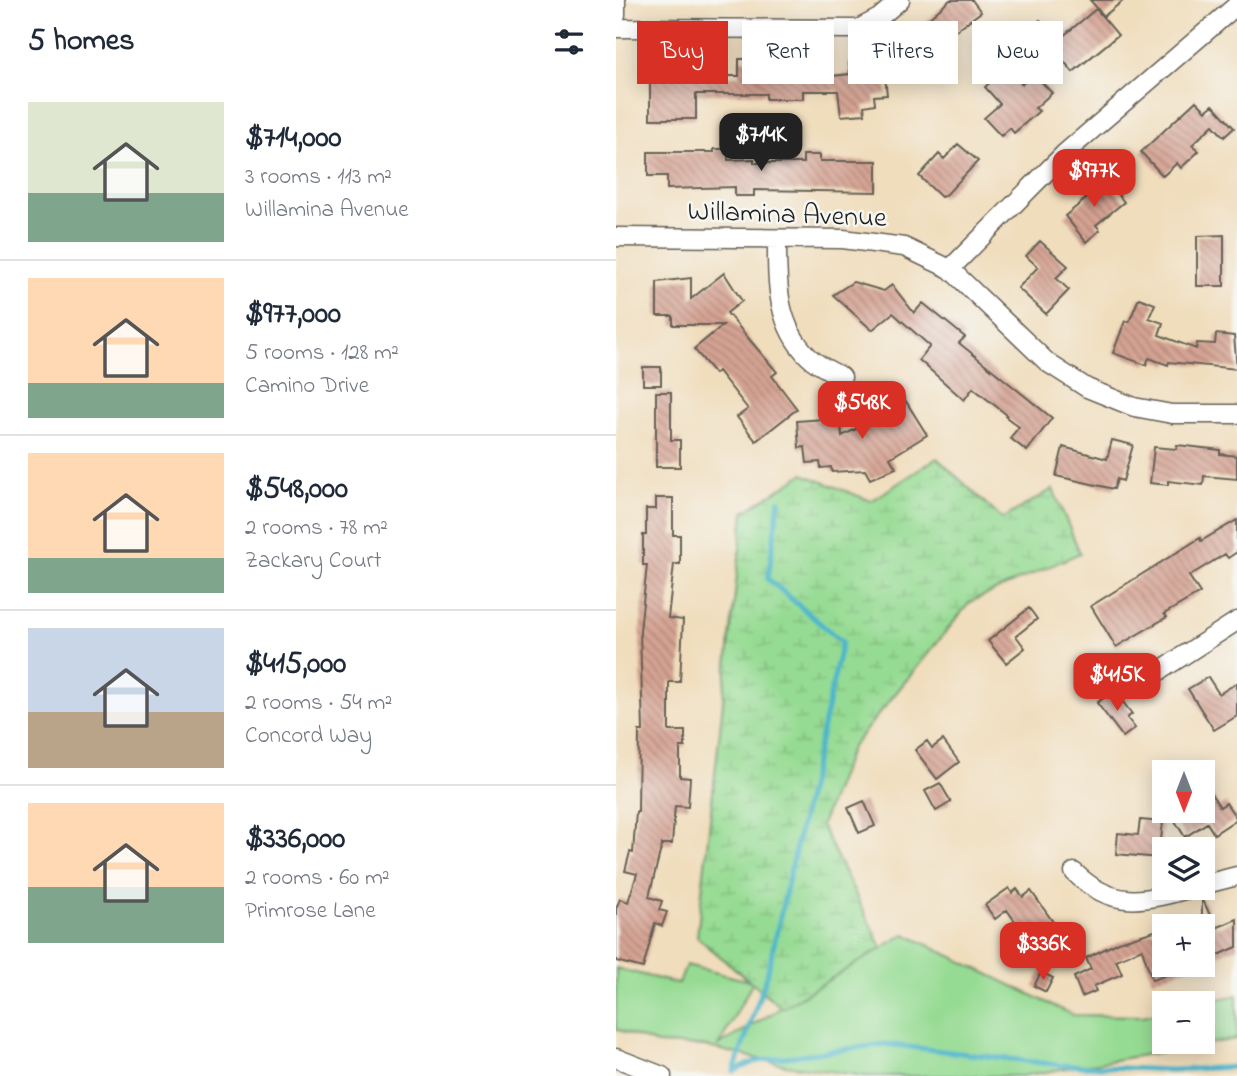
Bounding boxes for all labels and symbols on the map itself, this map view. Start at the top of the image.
pin: $714K [712,114,810,173]
pin: $977K [1045,150,1143,209]
street label: Willamina Avenue [687,192,888,240]
pin: $548K [813,382,911,441]
pin: $415K [1068,654,1166,713]
north arrow [1152,760,1214,822]
pin: $336K [994,922,1092,982]

